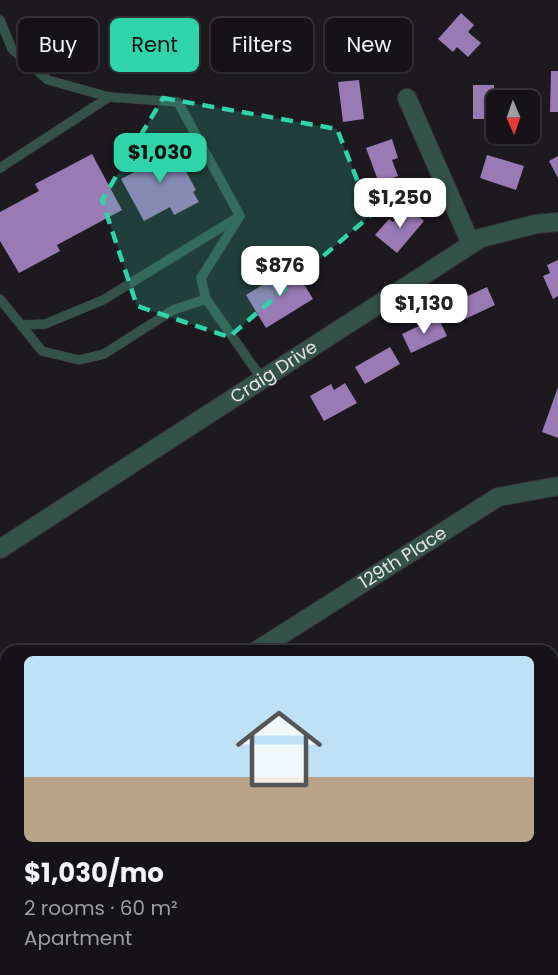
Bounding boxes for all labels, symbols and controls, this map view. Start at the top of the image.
chip: Buy [18,18,98,72]
chip: Rent [110,18,199,72]
chip: Filters [211,18,313,72]
chip: New [325,18,412,72]
north arrow [486,90,540,144]
map controls [486,90,540,144]
pin: $1,030 [111,133,209,184]
text: $1,030 [128,138,192,166]
pin: $1,250 [351,178,449,229]
text: $1,250 [368,183,432,211]
pin: $876 [244,246,316,297]
text: $876 [255,251,305,279]
pin: $1,130 [375,284,473,335]
text: $1,130 [394,289,454,317]
street label: Craig Drive [225,334,322,409]
street label: 129th Place [354,520,451,594]
icon: home [225,695,333,803]
text: $1,030/mo [24,855,164,891]
text: 2 rooms · 60 m² [24,894,178,922]
text: Apartment [24,924,132,952]

